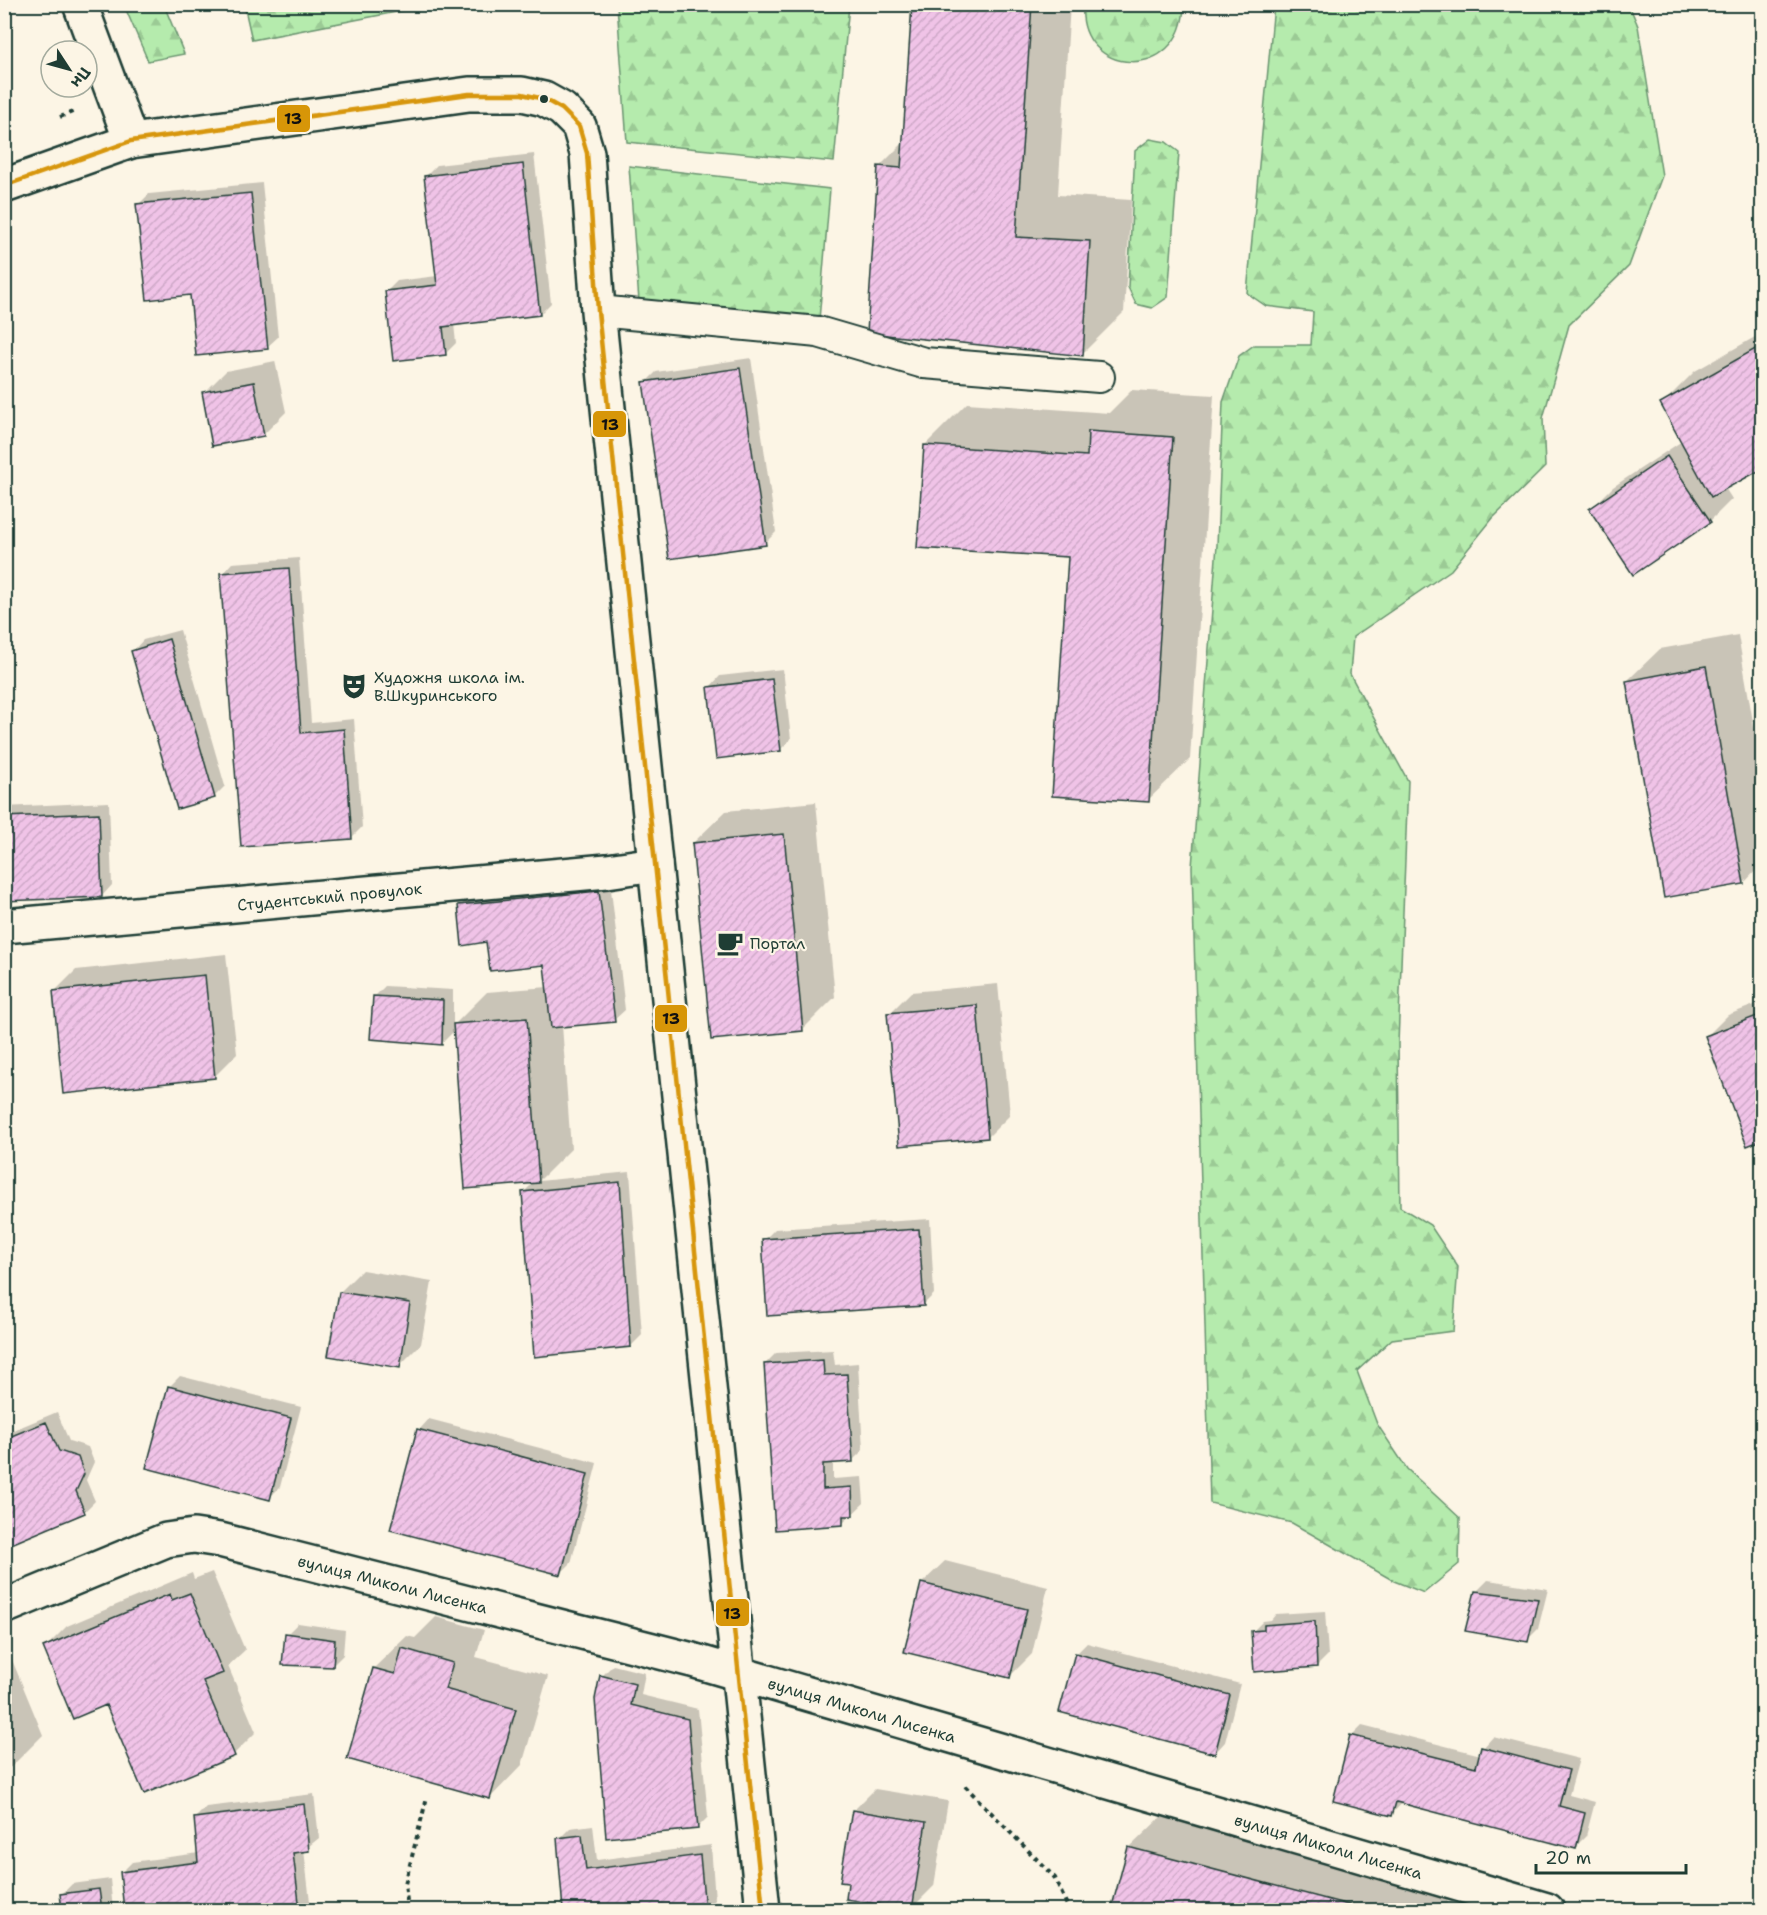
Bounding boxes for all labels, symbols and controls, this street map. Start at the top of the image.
north arrow [39,39,99,99]
text: Пн [66,63,95,92]
unlabelled marker [538,93,550,105]
line badge: 13 [276,104,311,133]
text: 13 [284,108,302,129]
line badge: 13 [592,410,627,438]
text: 13 [601,414,619,435]
place label: Художня школа ім. В.Шкуринського [374,667,525,706]
theatre icon: Художня школа ім. В.Шкуринського [339,671,369,701]
street label: Студентський провулок [236,878,424,916]
cafe icon: Портал [715,928,745,958]
place label: Портал [750,933,805,954]
line badge: 13 [654,1004,688,1033]
text: 13 [662,1008,680,1029]
street label: вулиця Миколи Лисенка [295,1550,490,1619]
line badge: 13 [715,1598,750,1627]
text: 13 [723,1603,741,1624]
street label: вулиця Миколи Лисенка [765,1673,958,1748]
street label: вулиця Миколи Лисенка [1232,1809,1425,1884]
scale bar [1536,1837,1686,1875]
text: 20 m [1545,1846,1591,1870]

